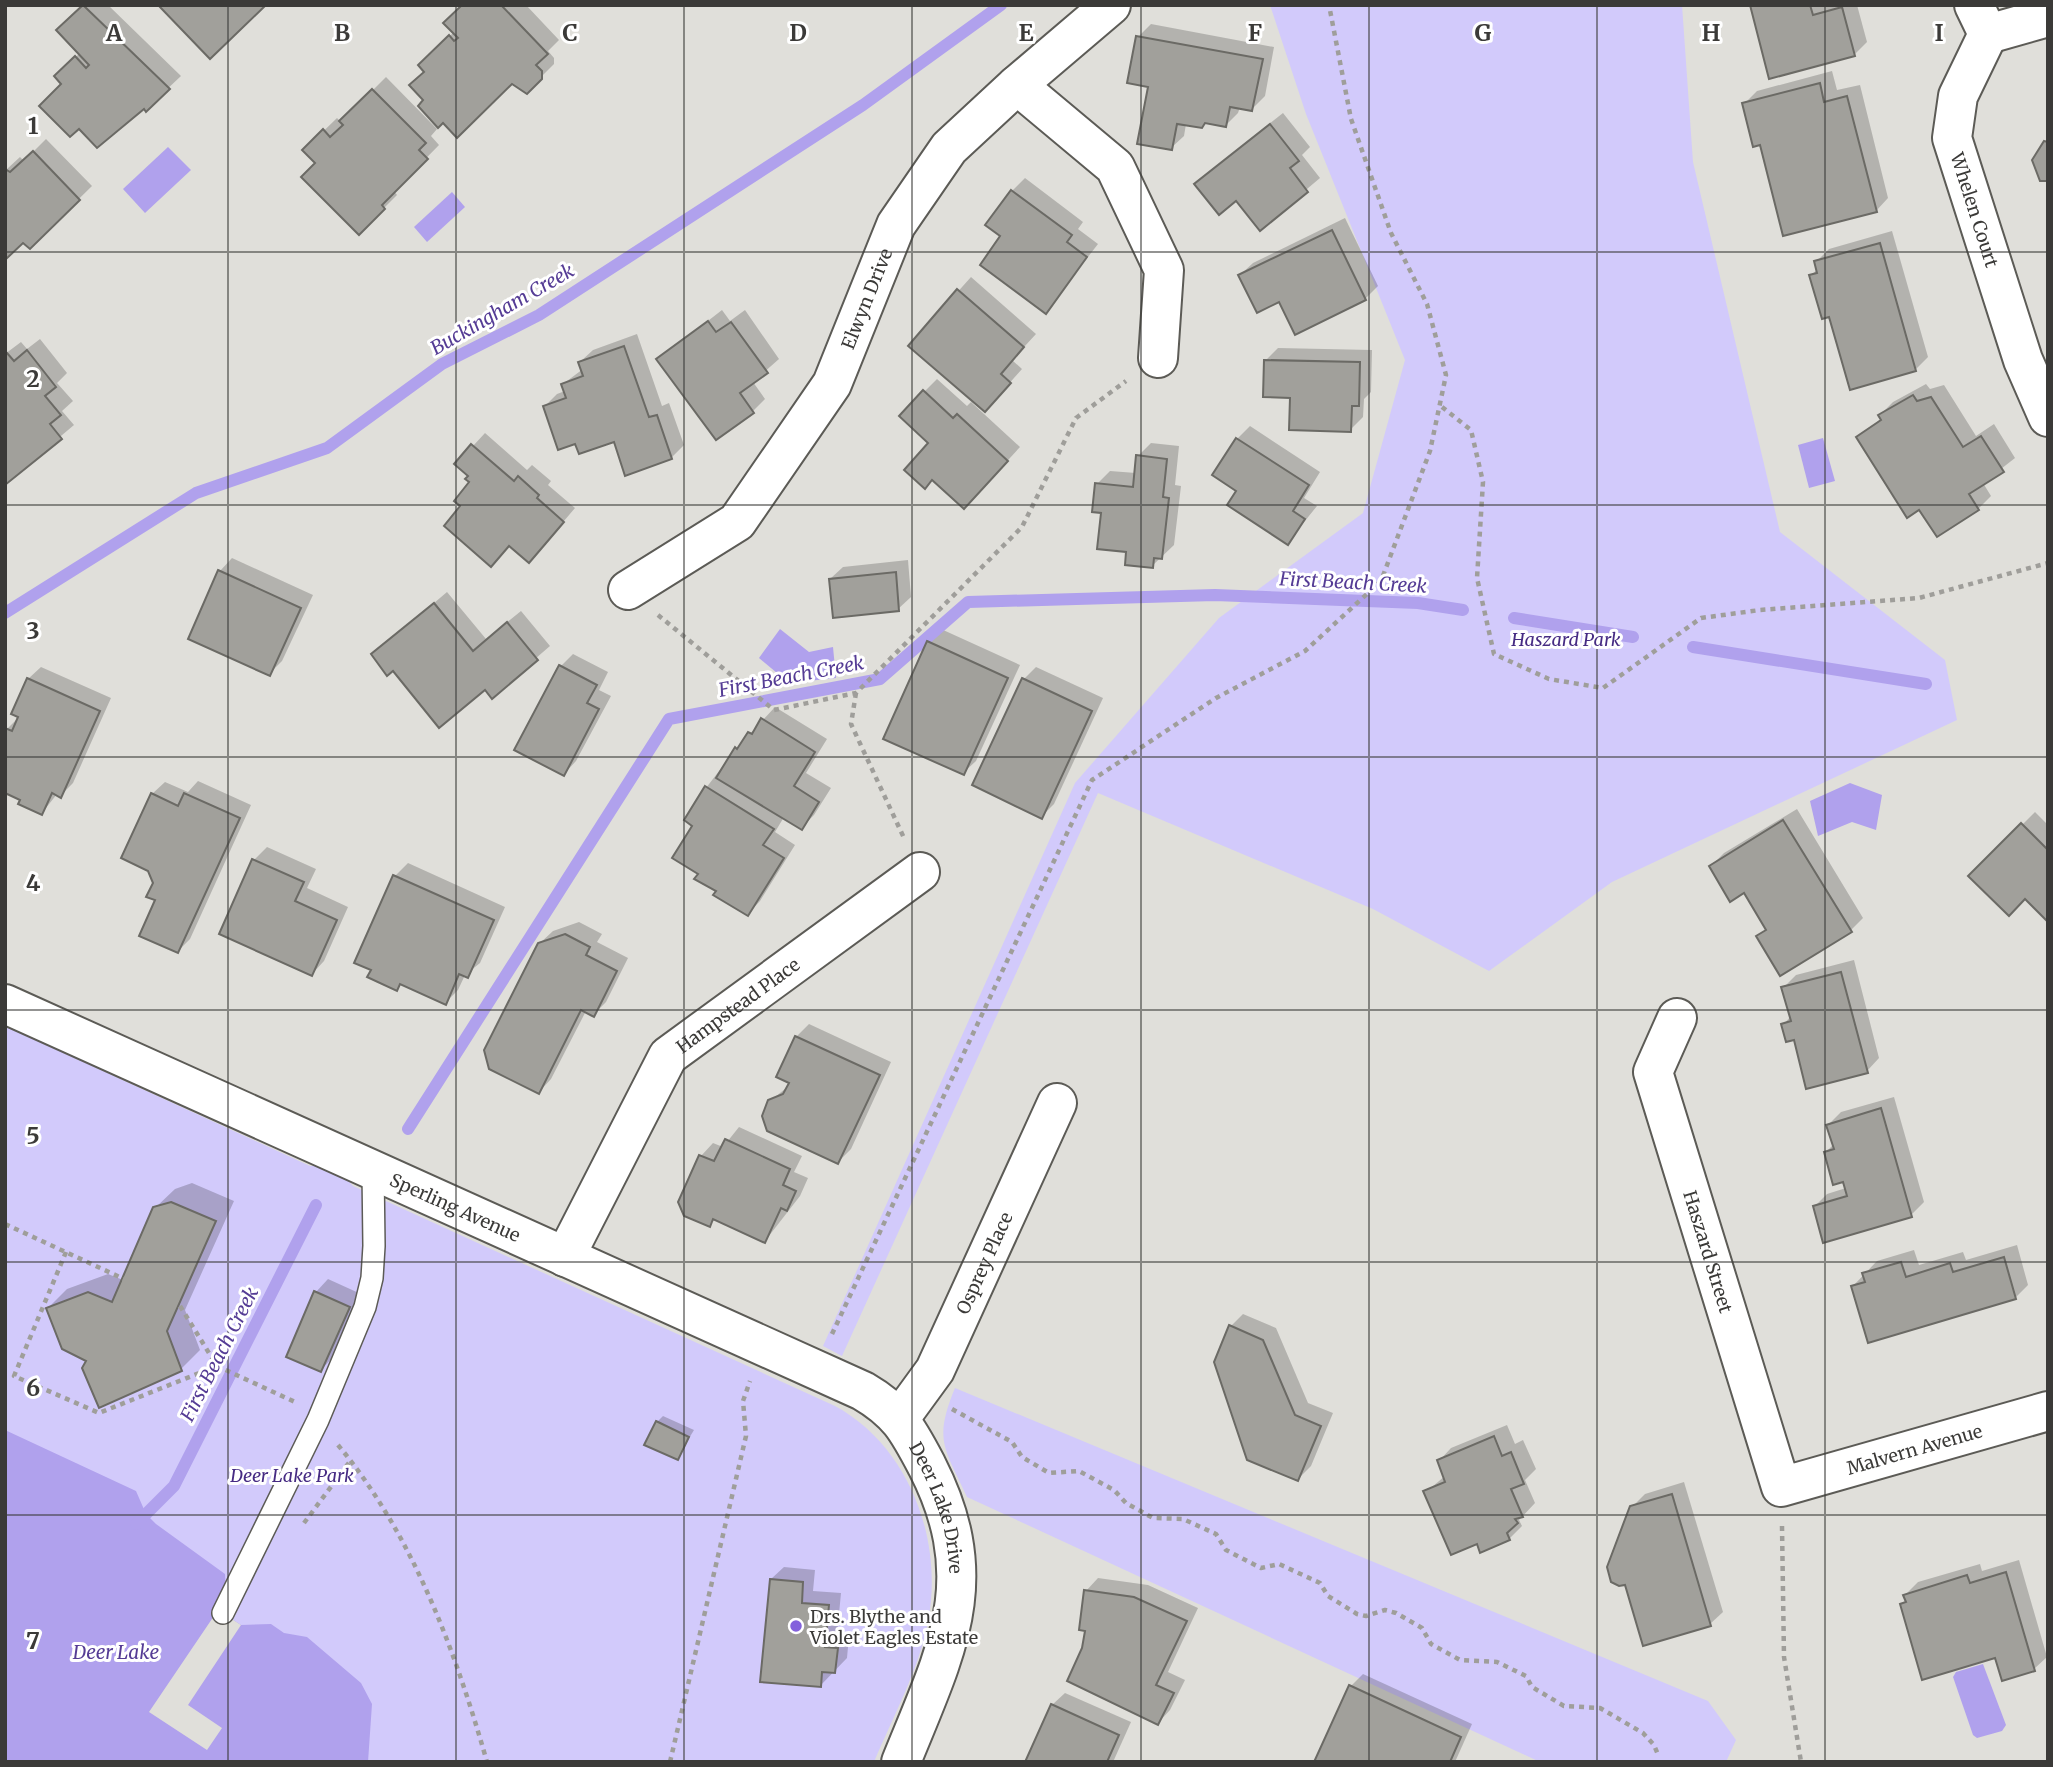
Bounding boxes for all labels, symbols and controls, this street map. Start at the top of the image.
text: A [105,18,123,47]
text: B [334,18,350,47]
text: C [562,18,578,47]
text: D [789,18,807,47]
text: E [1018,18,1034,47]
text: F [1248,18,1262,47]
text: G [1475,18,1492,47]
text: H [1702,18,1721,47]
text: I [1934,18,1944,47]
text: 1 [28,111,39,140]
street label: Whelen Court [1946,149,2004,270]
street label: Elwyn Drive [836,245,897,352]
water label: Buckingham Creek [426,258,579,360]
text: 2 [26,364,40,393]
water label: First Beach Creek [1278,566,1428,598]
text: 3 [26,616,40,645]
park label: Haszard Park [1510,628,1621,651]
water label: First Beach Creek [715,650,866,702]
text: 4 [26,868,41,897]
street label: Hampstead Place [671,952,804,1058]
text: 5 [26,1121,40,1150]
street label: Sperling Avenue [386,1168,524,1247]
street label: Haszard Street [1679,1188,1738,1316]
street label: Osprey Place [951,1208,1017,1318]
water label: First Beach Creek [174,1282,263,1426]
text: 6 [26,1373,40,1402]
street label: Malvern Avenue [1844,1419,1985,1479]
street label: Deer Lake Drive [905,1438,968,1574]
park label: Deer Lake Park [229,1464,354,1487]
place label: Drs. Blythe and Violet Eagles Estate [809,1605,978,1649]
marker: Drs. Blythe and Violet Eagles Estate [788,1618,804,1634]
text: 7 [26,1626,40,1655]
water label: Deer Lake [72,1640,159,1664]

